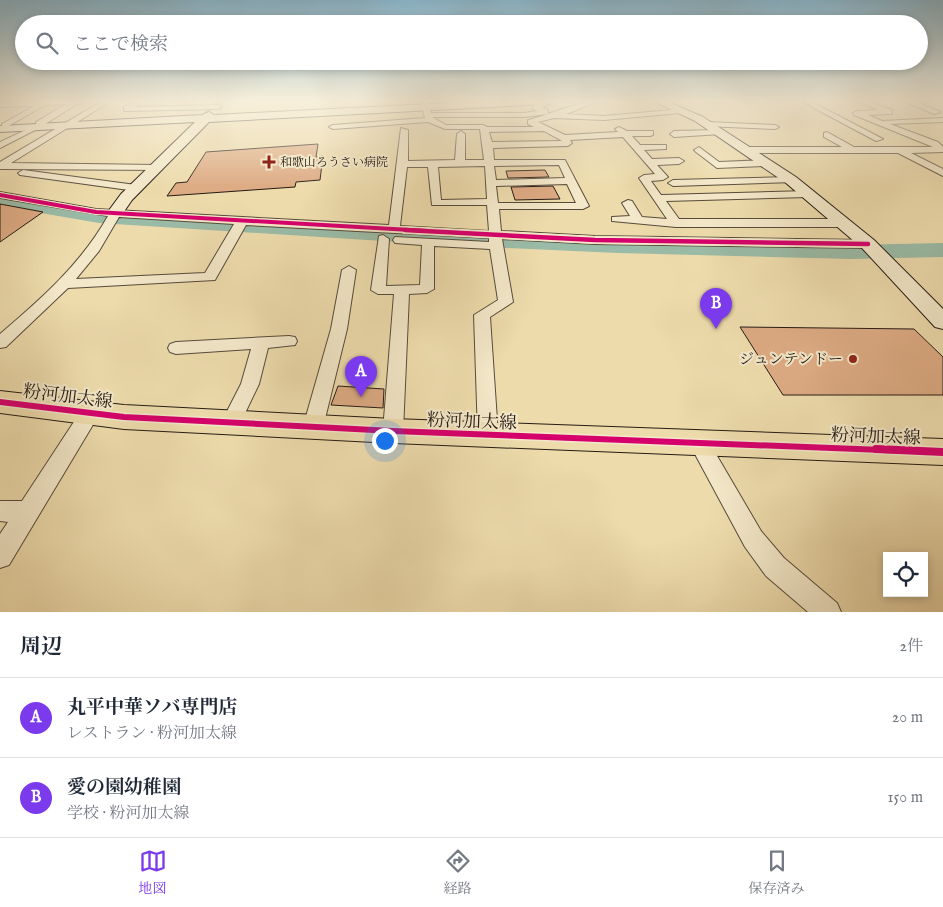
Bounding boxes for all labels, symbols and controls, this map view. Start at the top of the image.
search box [15,15,928,70]
icon: search [33,29,61,57]
text: ここで検索 [73,33,168,57]
marker: 和歌山ろうさい病院 [262,155,276,169]
place label: 和歌山ろうさい病院 [280,155,388,170]
pin: B [700,288,732,329]
place label: ジュンテンドー [739,350,843,369]
marker: ジュンテンドー [847,353,859,365]
pin: A [345,356,377,397]
street label: 粉河加太線 [22,381,114,414]
street label: 粉河加太線 [427,409,517,436]
street label: 粉河加太線 [831,424,921,451]
your location [372,428,398,454]
map controls [883,552,928,597]
button: locate [883,552,928,597]
text: 周辺 [20,634,62,661]
text: 2件 [899,637,923,657]
text: 丸平中華ソバ専門店 [67,696,238,720]
text: A [31,708,41,728]
text: 20 m [892,708,923,728]
text: レストラン · 粉河加太線 [67,724,237,744]
text: 愛の園幼稚園 [67,776,181,800]
text: B [31,788,41,808]
text: 150 m [888,788,923,808]
text: 学校 · 粉河加太線 [67,804,190,824]
tab: 地図 [139,847,167,898]
tab: 経路 [444,847,472,898]
tab: 保存済み [749,847,805,898]

